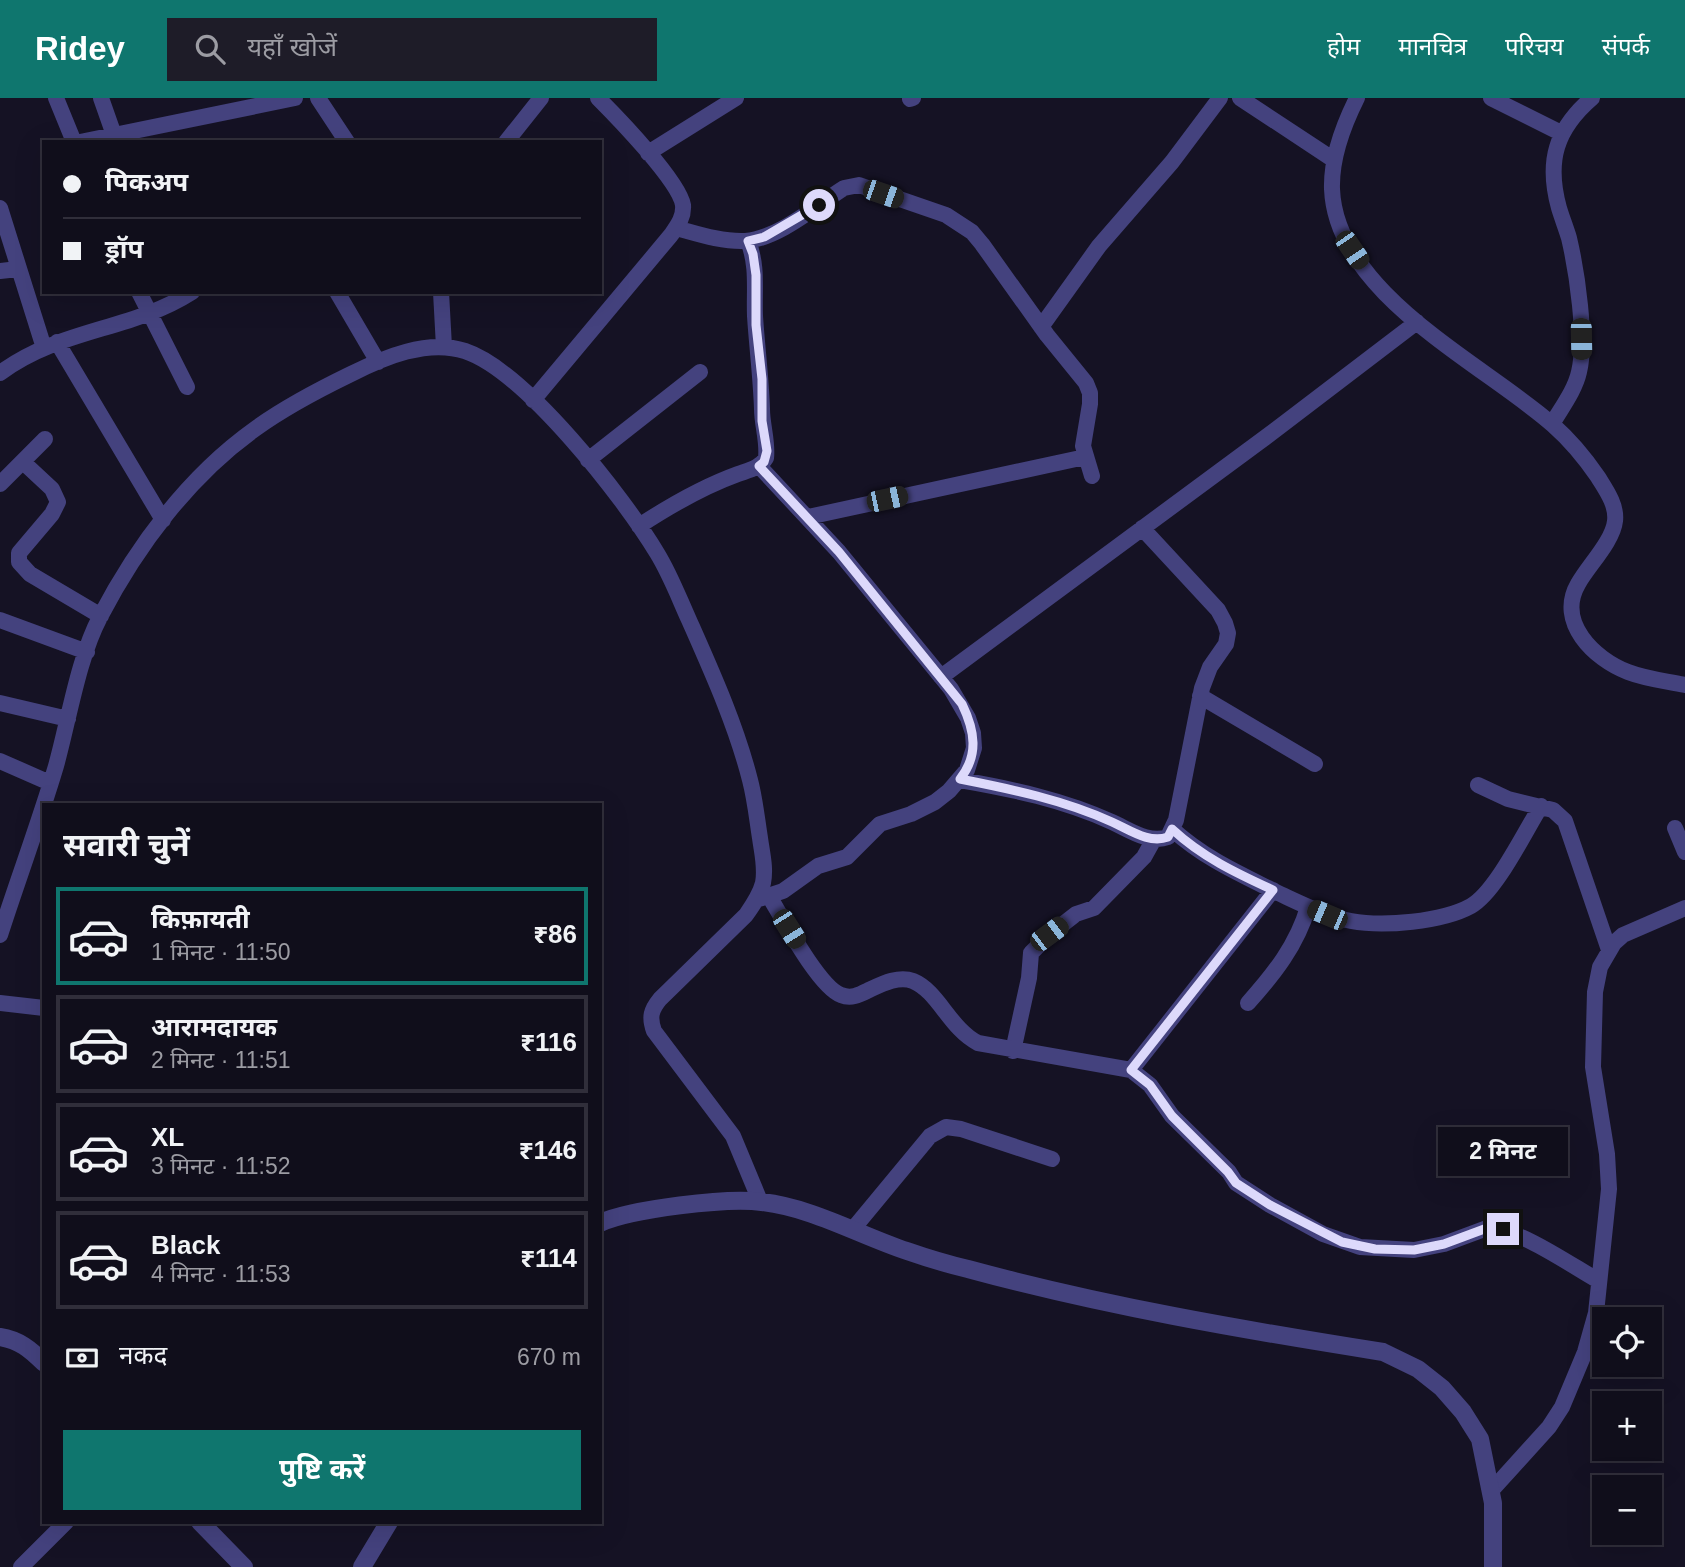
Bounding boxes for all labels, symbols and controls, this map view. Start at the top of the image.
search box [167,18,657,81]
text: Ridey [35,30,125,67]
icon: search [191,30,229,68]
text: यहाँ खोजें [247,32,337,62]
text: होम [1327,33,1360,60]
text: मानचित्र [1398,33,1467,60]
text: परिचय [1505,33,1564,60]
text: संपर्क [1602,33,1650,60]
text: पिकअप [105,167,188,197]
car [860,177,907,211]
route start [803,189,835,221]
car [1332,227,1373,273]
text: ड्रॉप [105,234,143,264]
car [1571,318,1592,360]
car [865,484,910,514]
text: सवारी चुनें [63,827,190,863]
car [1304,897,1351,933]
text: किफ़ायती [151,904,250,934]
icon: car [67,905,130,968]
car [769,906,810,952]
car [1026,913,1073,955]
text: ₹86 [533,919,577,949]
text: 1 मिनट · 11:50 [151,939,291,965]
text: आरामदायक [151,1012,277,1042]
icon: car [67,1013,130,1076]
text: ₹116 [520,1027,577,1057]
text: 2 मिनट · 11:51 [151,1047,291,1073]
icon: car [67,1121,130,1184]
text: XL [151,1122,184,1152]
callout: 2 मिनट [1438,1128,1568,1176]
text: ₹146 [519,1135,577,1165]
text: 2 मिनट [1469,1138,1537,1164]
text: 3 मिनट · 11:52 [151,1153,291,1179]
route end [1487,1213,1519,1245]
icon: car [67,1229,130,1292]
text: Black [151,1230,220,1260]
text: ₹114 [520,1243,577,1273]
text: 4 मिनट · 11:53 [151,1261,291,1287]
map controls [1592,1307,1662,1545]
button: locate [1592,1307,1662,1377]
icon: cash [63,1339,101,1377]
text: नकद [119,1340,167,1370]
text: 670 m [517,1344,581,1370]
button: + [1592,1391,1662,1461]
button: पुष्टि करें [63,1430,581,1510]
button: − [1592,1475,1662,1545]

